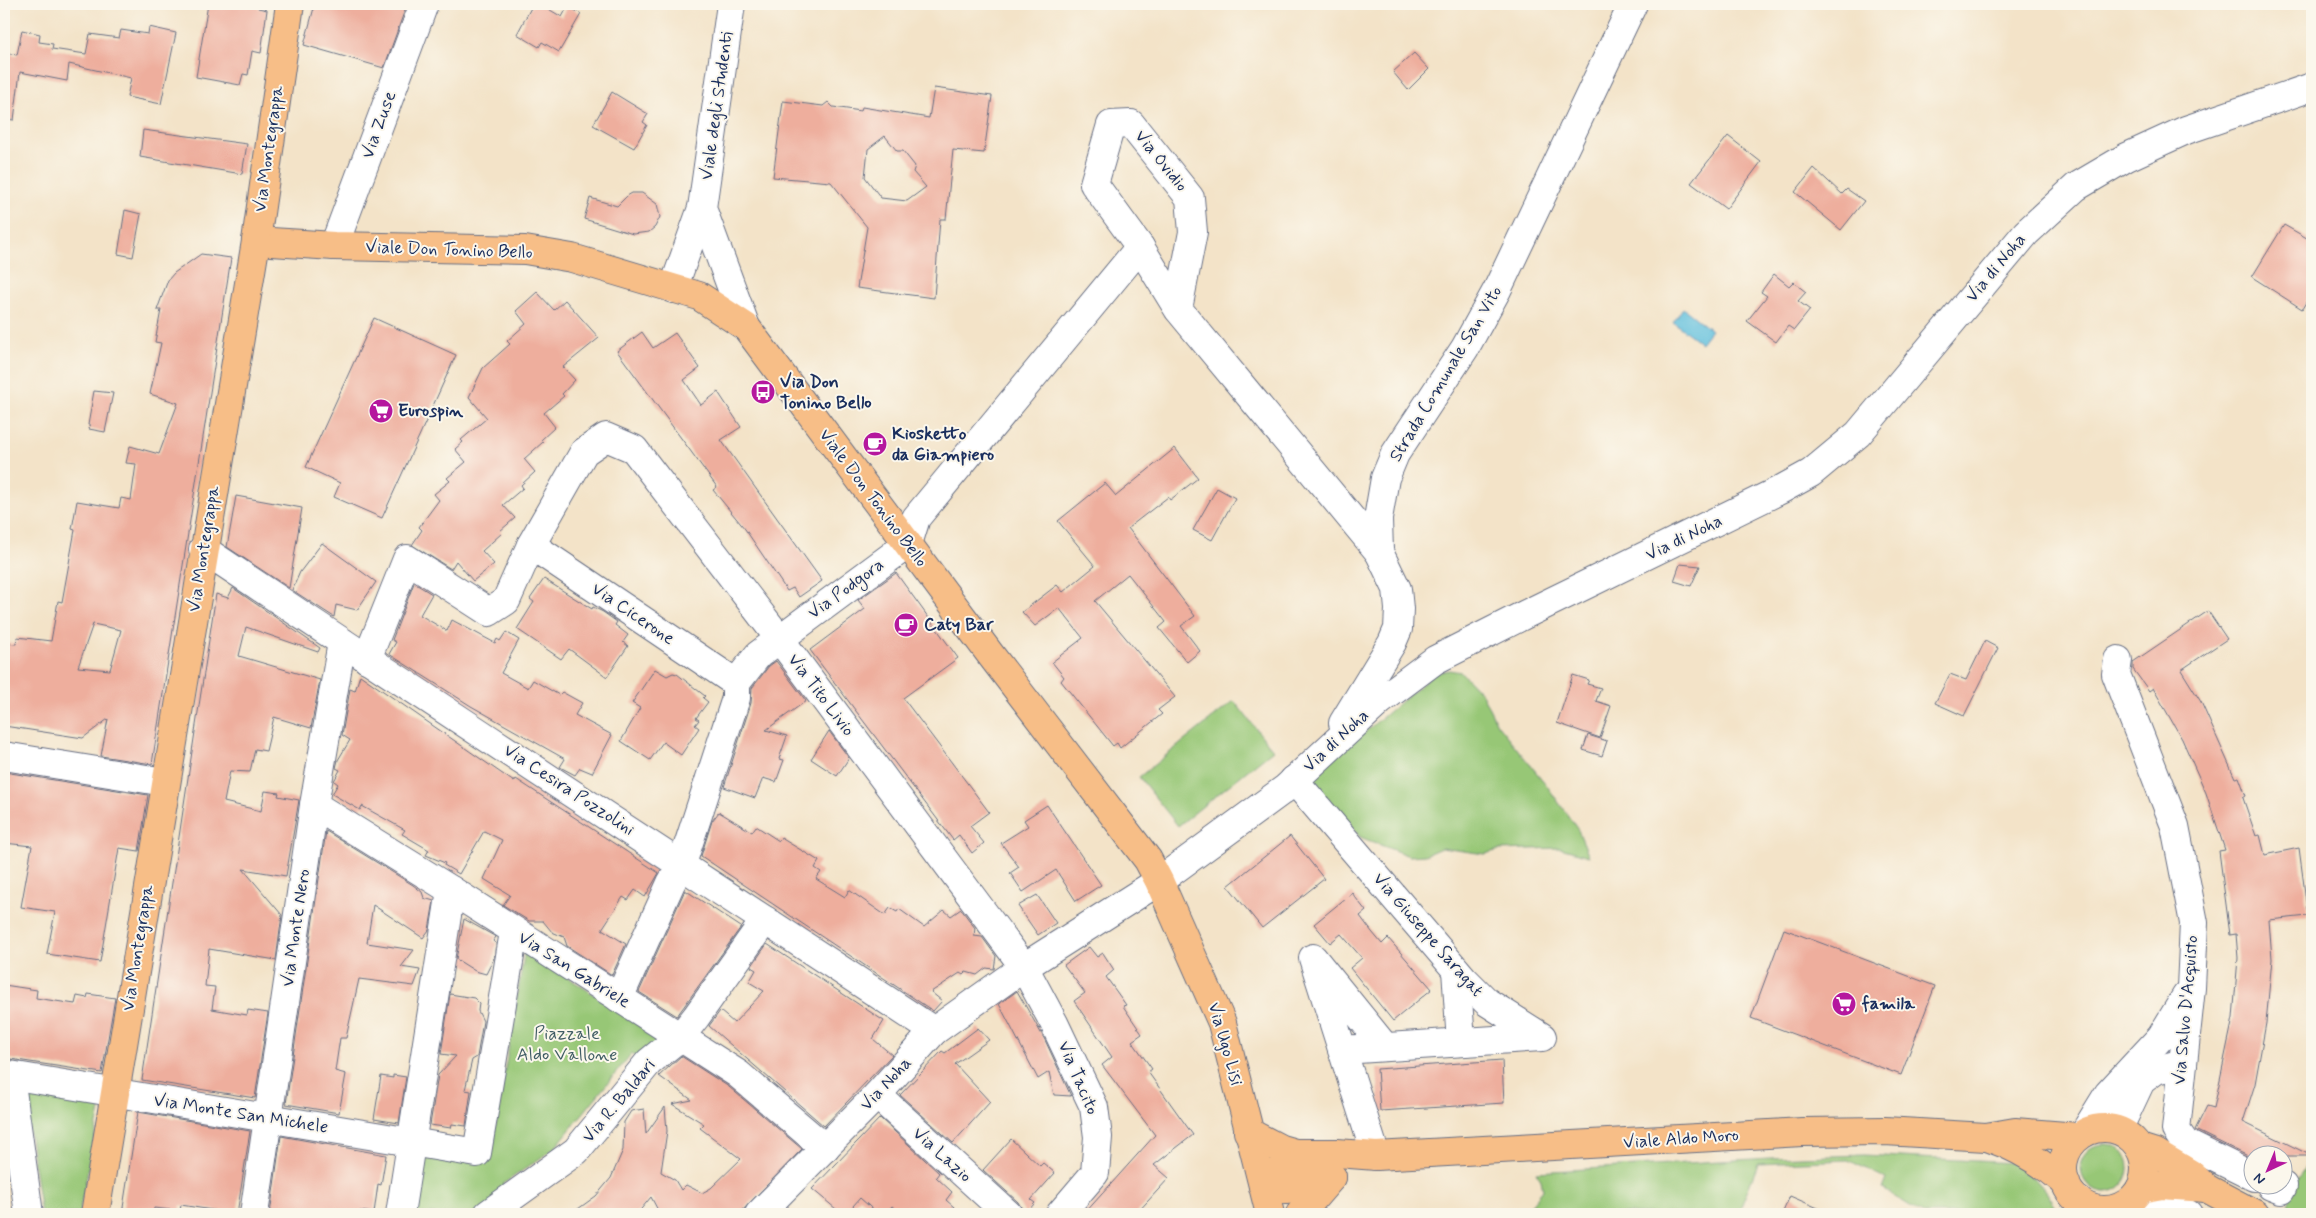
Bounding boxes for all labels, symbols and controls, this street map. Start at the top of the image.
street label: Viale degli Studenti [695,30,739,182]
street label: Via Montegrappa [248,84,290,214]
street label: Via Zuse [356,88,402,162]
street label: Via Ovidio [1129,125,1193,197]
street label: Via di Noha [1960,229,2032,307]
street label: Viale Don Tonino Bello [365,235,533,265]
street label: Strada Comunale San Vito [1384,282,1508,466]
place label: Via Don Tonino Bello [780,370,872,415]
bus stop icon: Via Don Tonino Bello [750,379,776,405]
supermarket icon: Eurospin [368,398,394,424]
place label: Eurospin [398,399,464,423]
place label: Kiosketto da Giampiero [892,422,995,467]
street label: Viale Don Tonino Bello [813,424,933,572]
cafe icon: Kiosketto da Giampiero [862,431,888,457]
street label: Via Montegrappa [182,484,226,614]
street label: Via di Noha [1642,509,1726,567]
street label: Via Podgora [803,553,890,626]
street label: Via Cicerone [587,577,680,651]
cafe icon: Caty Bar [893,612,919,638]
place label: Caty Bar [924,613,994,637]
street label: Via Tito Livio [782,649,860,741]
street label: Via di Noha [1298,704,1374,778]
street label: Via Cesira Pozzolini [499,739,639,841]
street label: Via Monte Nero [276,868,316,988]
street label: Via Giuseppe Saragat [1367,868,1489,1002]
street label: Via Montegrappa [116,883,160,1013]
street label: Via San Gabriele [513,926,635,1014]
street label: Via Salvo D'Acquisto [2167,934,2205,1086]
supermarket icon: famila [1831,991,1857,1017]
place label: famila [1861,992,1916,1016]
street label: Via Ugo Lisi [1202,1000,1248,1088]
park label: Piazzale Aldo Vallone [517,1022,617,1067]
street label: Via Tacito [1052,1037,1104,1119]
street label: Via Noha [855,1052,917,1116]
street label: Via R. Baldari [577,1054,661,1148]
street label: Via Monte San Michele [152,1088,330,1140]
street label: Via Lazio [907,1122,977,1188]
street label: Viale Aldo Moro [1622,1123,1740,1155]
north arrow [2244,1146,2294,1196]
text: N [2250,1169,2269,1188]

